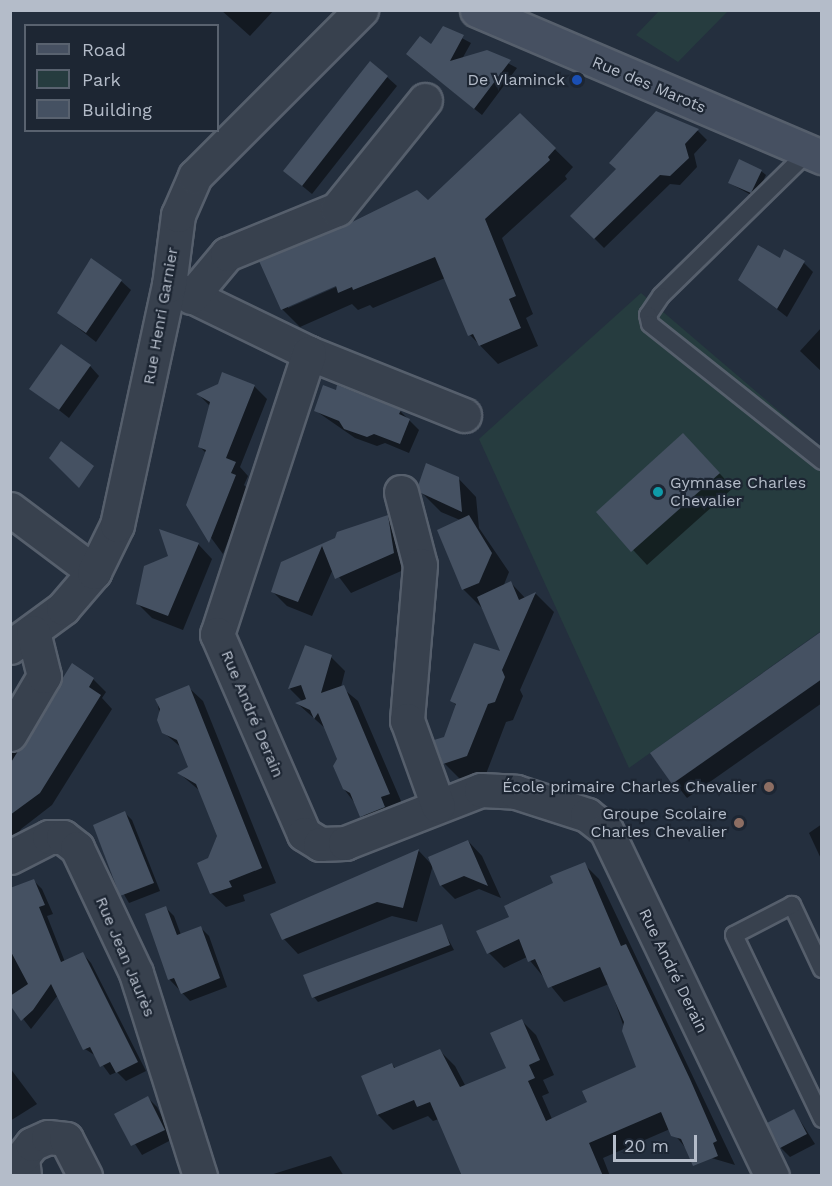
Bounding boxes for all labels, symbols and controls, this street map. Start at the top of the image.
legend [24,24,219,132]
text: Road [82,39,126,60]
street label: Rue des Marots [589,52,709,118]
text: Park [82,69,121,90]
place label: De Vlaminck [467,70,565,90]
marker: De Vlaminck [570,73,584,87]
text: Building [82,99,152,120]
street label: Rue Henri Garnier [139,246,183,386]
place label: Gymnase Charles Chevalier [670,473,806,511]
marker: Gymnase Charles Chevalier [651,485,665,499]
street label: Rue André Derain [216,647,288,781]
place label: École primaire Charles Chevalier [502,777,757,797]
marker: École primaire Charles Chevalier [762,780,776,794]
place label: Groupe Scolaire Charles Chevalier [591,804,727,842]
marker: Groupe Scolaire Charles Chevalier [732,816,746,830]
street label: Rue Jean Jaurès [91,894,159,1020]
street label: Rue André Derain [634,905,712,1037]
scale bar [616,1123,700,1161]
text: 20 m [624,1135,669,1156]

